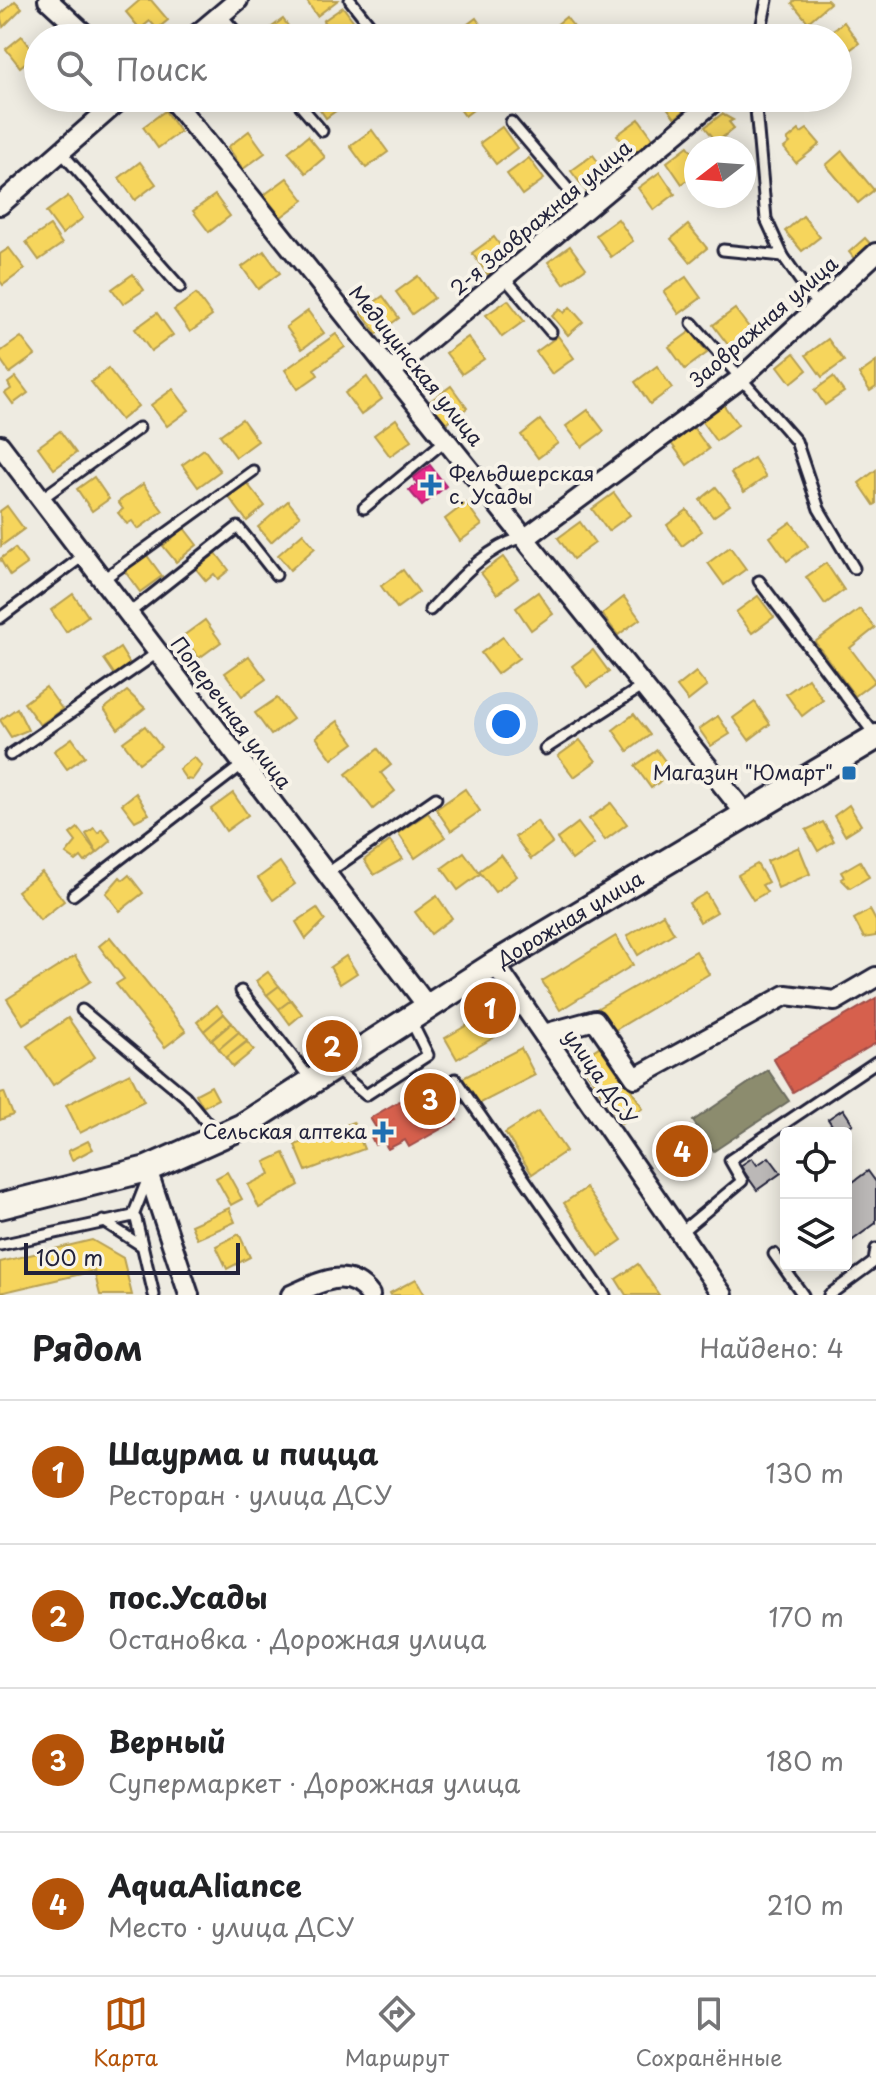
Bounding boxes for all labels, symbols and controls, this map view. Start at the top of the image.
search box [24,24,852,112]
icon: search [52,46,96,90]
text: Поиск [116,46,207,91]
street label: 2-я Заовражная улица [443,132,638,302]
north arrow [684,136,756,208]
street label: Заовражная улица [683,248,844,394]
street label: Медицинская улица [342,278,491,453]
place label: Фельдшерская с. Усады [449,458,595,511]
marker: Фельдшерская с. Усады [420,474,442,496]
street label: Поперечная улица [164,630,300,795]
your location [486,704,526,744]
place label: Магазин "Юмарт" [653,757,833,787]
marker: Магазин "Юмарт" [840,764,858,782]
street label: Дорожная улица [490,863,649,974]
pin: 1 [464,978,516,1038]
pin: 2 [306,1016,358,1076]
street label: улица ДСУ [557,1023,645,1130]
pin: 3 [404,1069,456,1129]
place label: Сельская аптека [203,1116,368,1146]
pin: 4 [656,1121,708,1181]
marker: Сельская аптека [374,1123,392,1141]
map controls [780,1127,852,1271]
button: locate [780,1127,852,1199]
button: layers [780,1199,852,1271]
scale bar [24,1239,240,1275]
text: 100 m [36,1240,103,1273]
text: Рядом [32,1321,143,1373]
text: Найдено: 4 [699,1328,844,1367]
text: Шаурма и пицца [108,1430,379,1475]
text: 1 [52,1453,64,1492]
text: 130 m [765,1453,844,1492]
text: Ресторан · улица ДСУ [108,1475,392,1514]
text: пос.Усады [108,1574,268,1619]
text: 2 [49,1597,67,1636]
text: 170 m [769,1597,844,1636]
text: Остановка · Дорожная улица [108,1619,486,1658]
text: Верный [108,1718,226,1763]
text: 3 [49,1741,67,1780]
text: 180 m [766,1741,844,1780]
text: Супермаркет · Дорожная улица [108,1763,520,1802]
text: AquaAliance [108,1862,302,1907]
text: 4 [49,1885,67,1924]
text: 210 m [767,1885,844,1924]
text: Место · улица ДСУ [108,1907,354,1946]
tab: Карта [93,1992,158,2073]
tab: Маршрут [345,1992,449,2073]
tab: Сохранённые [636,1992,783,2073]

